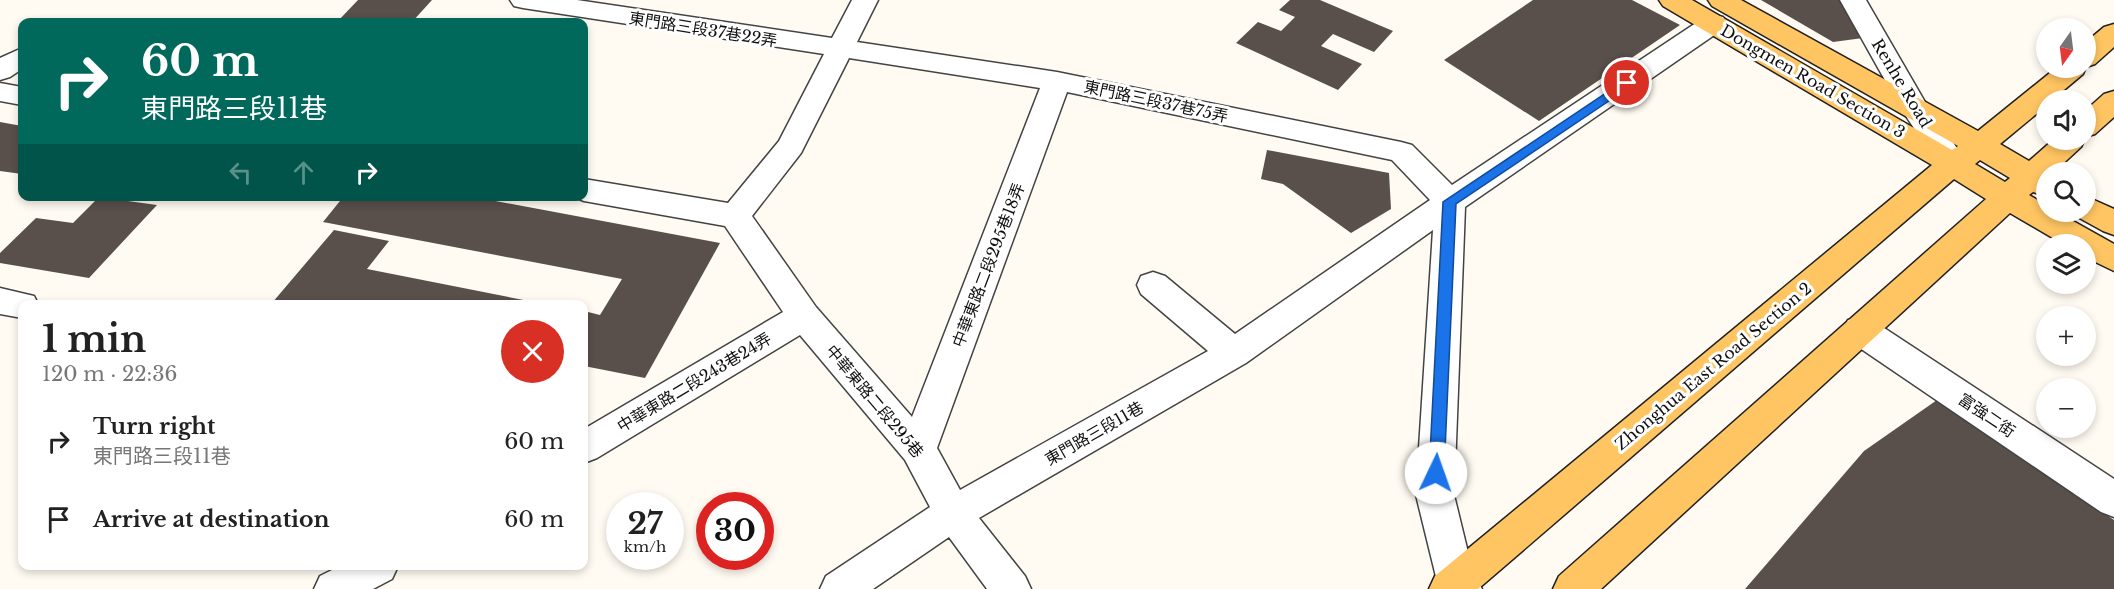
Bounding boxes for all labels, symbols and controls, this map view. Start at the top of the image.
street label: 東門路三段37巷22弄 [628,7,778,51]
north arrow [2036,18,2096,78]
map controls [2036,18,2096,438]
street label: Dongmen Road Section 3 [1717,20,1909,142]
text: 60 m [141,35,259,87]
street label: Renhe Road [1868,35,1936,131]
icon: right [42,42,120,120]
pin [1601,57,1652,108]
icon: arrive [1610,66,1643,99]
street label: 東門路三段37巷75弄 [1082,76,1230,126]
button: sound [2036,90,2096,150]
text: 東門路三段11巷 [141,92,327,125]
icon: left [224,156,257,189]
icon: ahead [287,156,320,189]
icon: right [350,156,383,189]
button: search [2036,162,2096,222]
street label: 中華東路二段295巷18弄 [947,180,1029,350]
button: layers [2036,234,2096,294]
street label: Zhonghua East Road Section 2 [1611,278,1815,454]
button: + [2036,306,2096,366]
text: 1 min [42,317,146,362]
button: close [501,320,564,383]
street label: 中華東路二段243巷24弄 [613,328,775,436]
street label: 中華東路二段295巷 [822,340,928,462]
text: 120 m · 22:36 [42,362,177,386]
button: − [2036,378,2096,438]
street label: 富強二街 [1955,389,2019,441]
street label: 東門路三段11巷 [1041,397,1147,469]
text: Turn right [93,413,215,440]
icon: right [42,425,75,458]
text: 60 m [504,428,564,455]
position arrow [1404,441,1468,505]
text: 東門路三段11巷 [93,444,231,468]
speed limit sign: 30 [696,492,774,570]
icon: arrive [42,503,75,536]
text: 27 [627,505,663,542]
text: Arrive at destination [93,506,330,533]
text: 60 m [504,506,564,533]
text: km/h [624,537,666,556]

